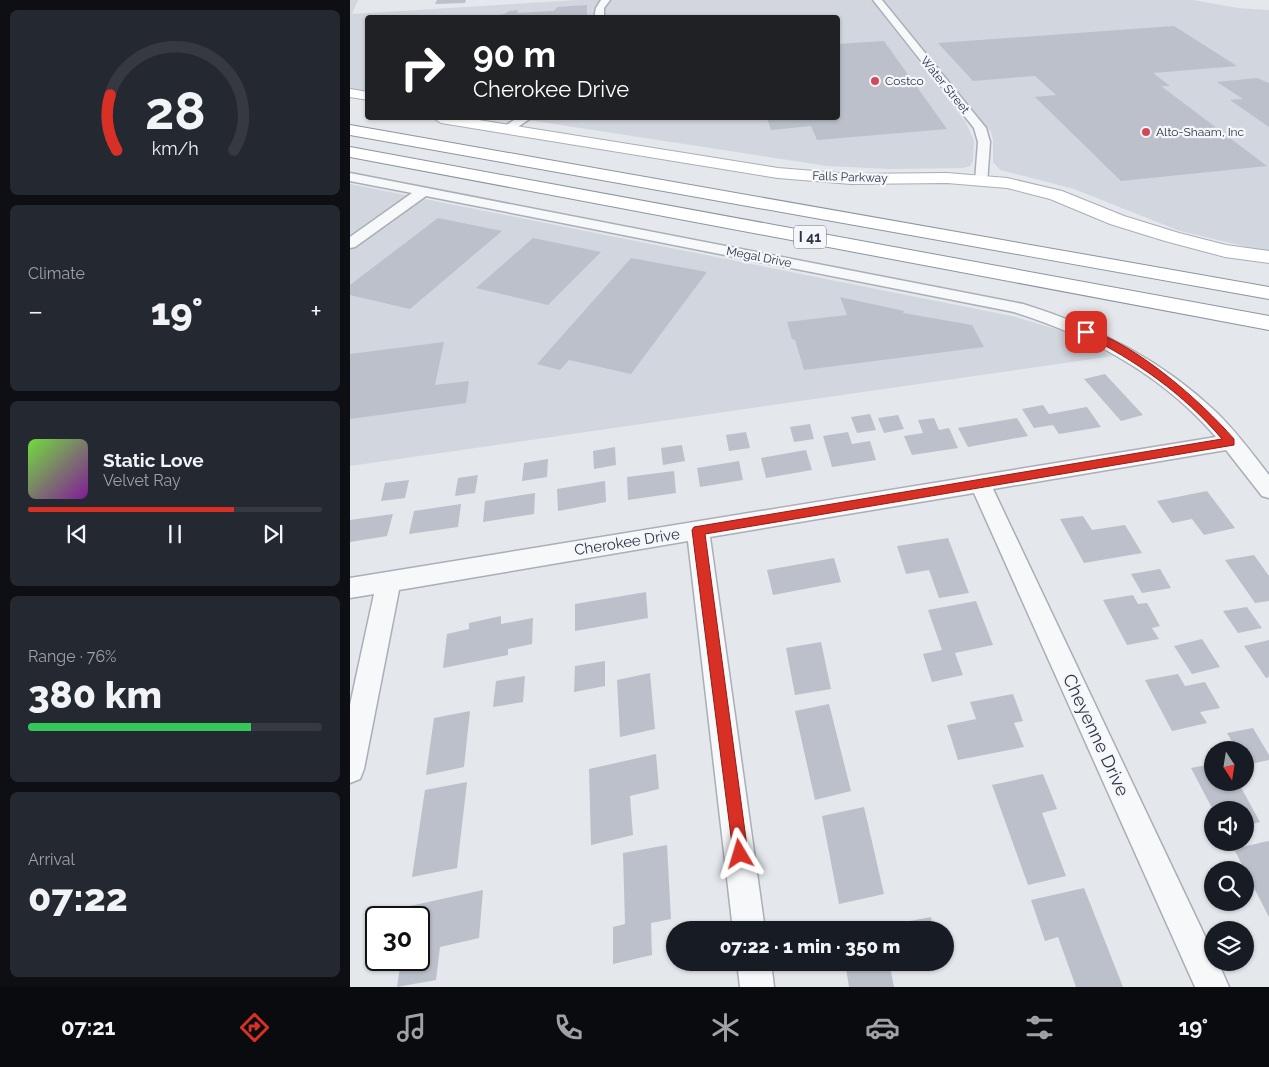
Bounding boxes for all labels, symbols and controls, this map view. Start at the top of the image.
text: 90 m [473,34,556,75]
icon: right [390,35,455,100]
street label: Water Street [918,54,972,116]
place label: Costco [885,74,924,88]
marker: Costco [869,75,881,87]
text: Cherokee Drive [473,76,629,102]
text: 28 [145,80,205,141]
place label: Alto-Shaam, Inc [1156,125,1245,139]
marker: Alto-Shaam, Inc [1140,126,1152,138]
text: km/h [151,138,199,159]
street label: Falls Parkway [812,169,888,185]
road number: I 41 [794,226,826,248]
street label: Megal Drive [725,244,793,270]
text: Climate [28,264,85,283]
text: 19° [151,289,203,334]
text: − [28,295,43,328]
text: + [310,295,322,328]
pin [1065,311,1107,353]
icon: arrive [1072,318,1100,346]
text: Static Love [103,449,204,471]
text: Velvet Ray [103,471,181,490]
icon: previous [63,520,91,548]
icon: pause [161,520,189,548]
icon: next [259,520,287,548]
street label: Cherokee Drive [573,525,681,559]
text: Range · 76% [28,647,116,666]
street label: Cheyenne Drive [1059,670,1134,800]
text: 380 km [28,672,162,717]
north arrow [1204,741,1254,791]
map controls [1204,741,1254,971]
button: sound [1204,801,1254,851]
position arrow [713,827,765,879]
text: Arrival [28,850,75,869]
button: search [1204,861,1254,911]
text: 07:22 [28,875,128,920]
speed limit sign: 30 [365,906,430,971]
button: layers [1204,921,1254,971]
text: 07:22 · 1 min · 350 m [720,935,900,957]
icon: directions [237,1010,272,1045]
icon: music [394,1010,429,1045]
icon: phone [551,1010,586,1045]
icon: climate [708,1010,743,1045]
icon: car [865,1010,900,1045]
icon: filters [1022,1010,1057,1045]
text: 07:21 [61,1014,115,1040]
text: 19° [1179,1014,1208,1040]

